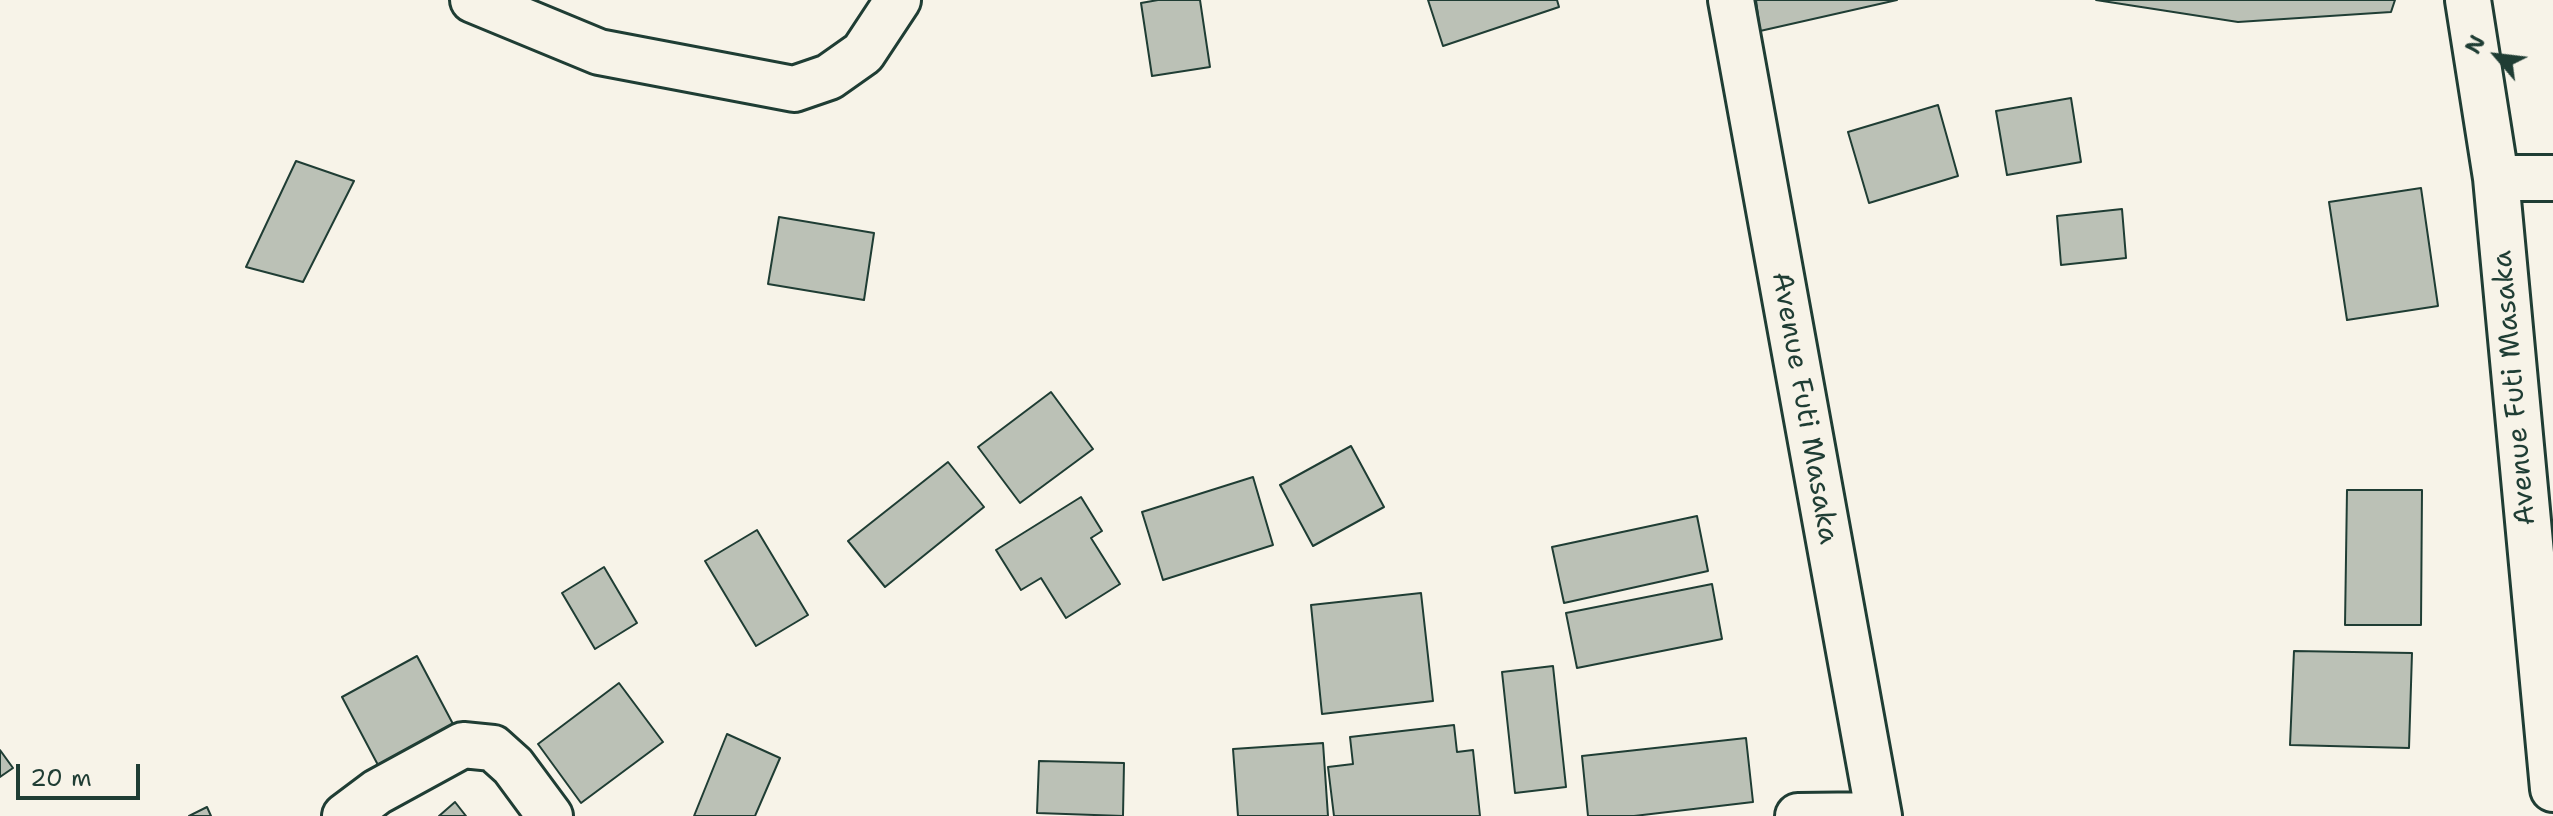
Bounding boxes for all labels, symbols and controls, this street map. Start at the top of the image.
north arrow [2457,16,2537,96]
text: N [2458,30,2492,59]
street label: Avenue Futi Masaka [2486,249,2544,527]
street label: Avenue Futi Masaka [1764,269,1844,547]
scale bar [20,748,144,798]
text: 20 m [30,762,92,794]

